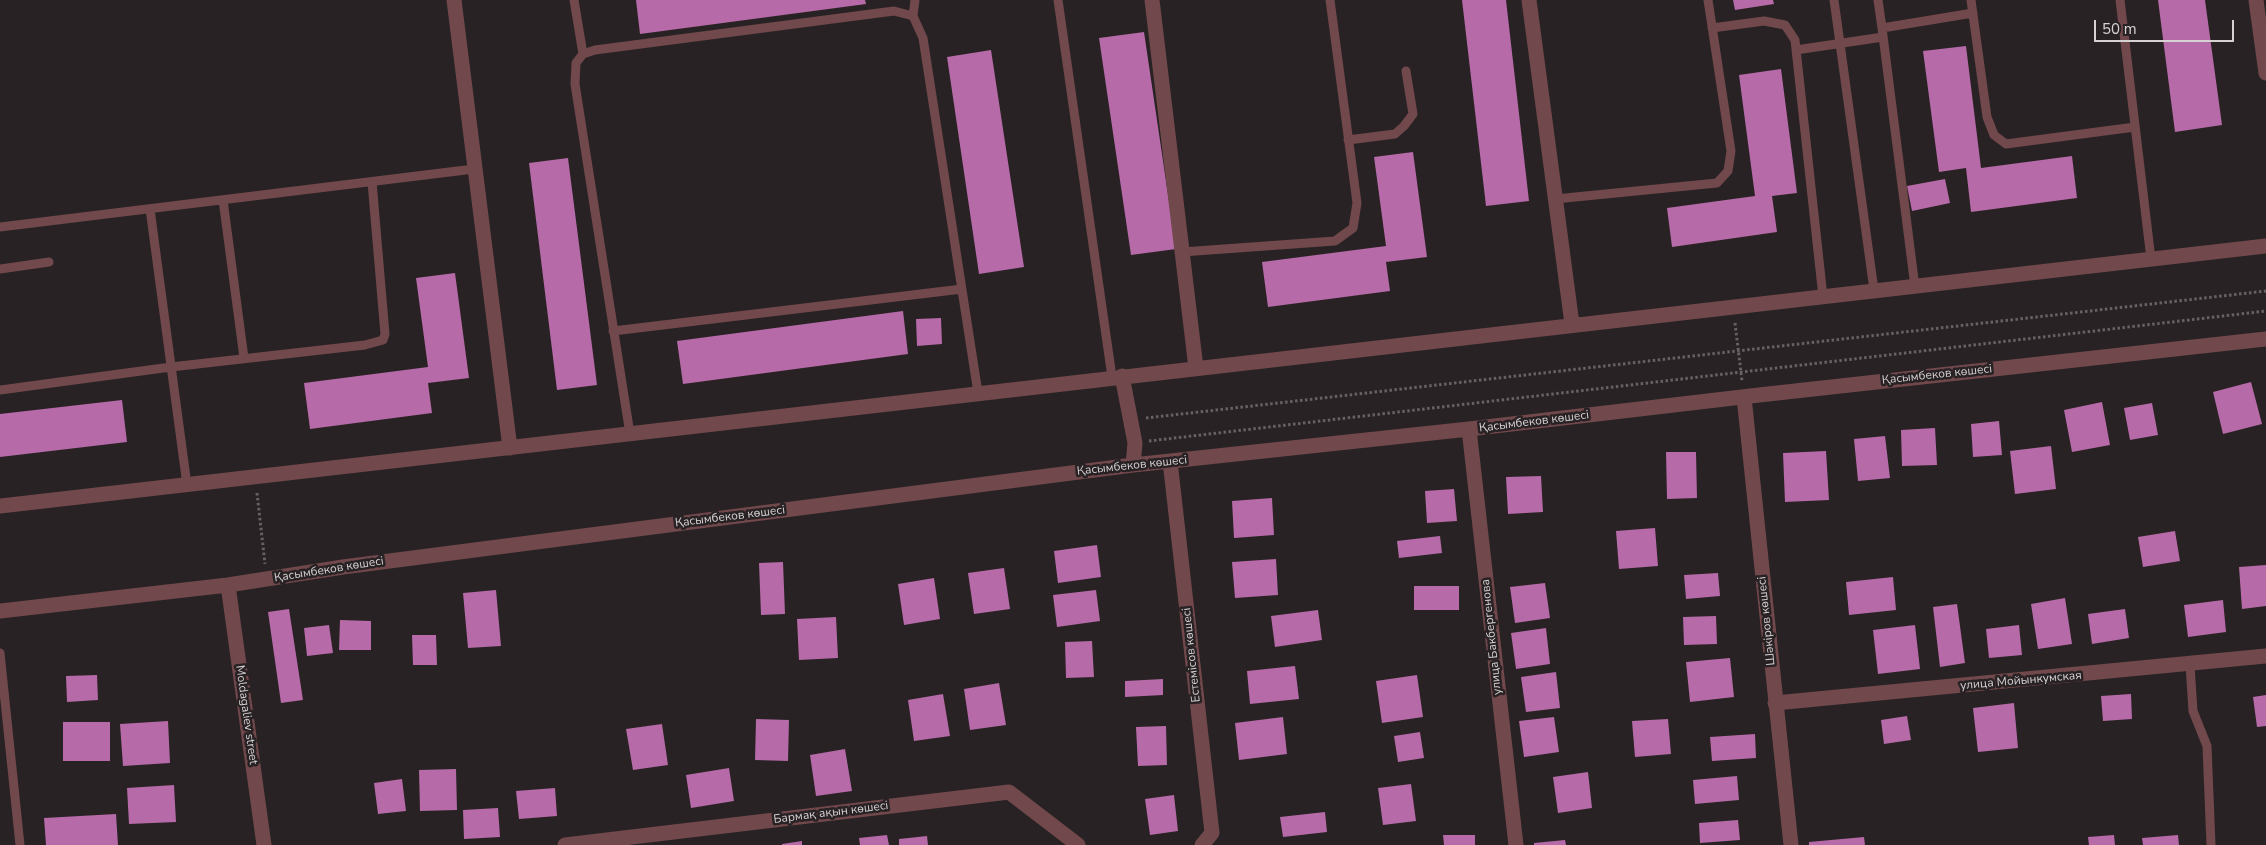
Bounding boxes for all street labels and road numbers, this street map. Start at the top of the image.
street label: Қасымбеков көшесі [1881,362,1993,388]
street label: Қасымбеков көшесі [1478,408,1590,436]
street label: Қасымбеков көшесі [1076,453,1188,479]
street label: Қасымбеков көшесі [674,503,786,531]
street label: Қасымбеков көшесі [273,554,385,586]
street label: Шәкіров көшесі [1755,576,1779,666]
street label: улица Бакбергенова [1479,578,1505,696]
street label: Естемісов көшесі [1180,607,1204,703]
street label: Moldagaliev street [232,664,260,766]
street label: улица Мойынкумская [1960,669,2082,693]
street label: Бармақ ақын көшесі [773,799,889,827]

